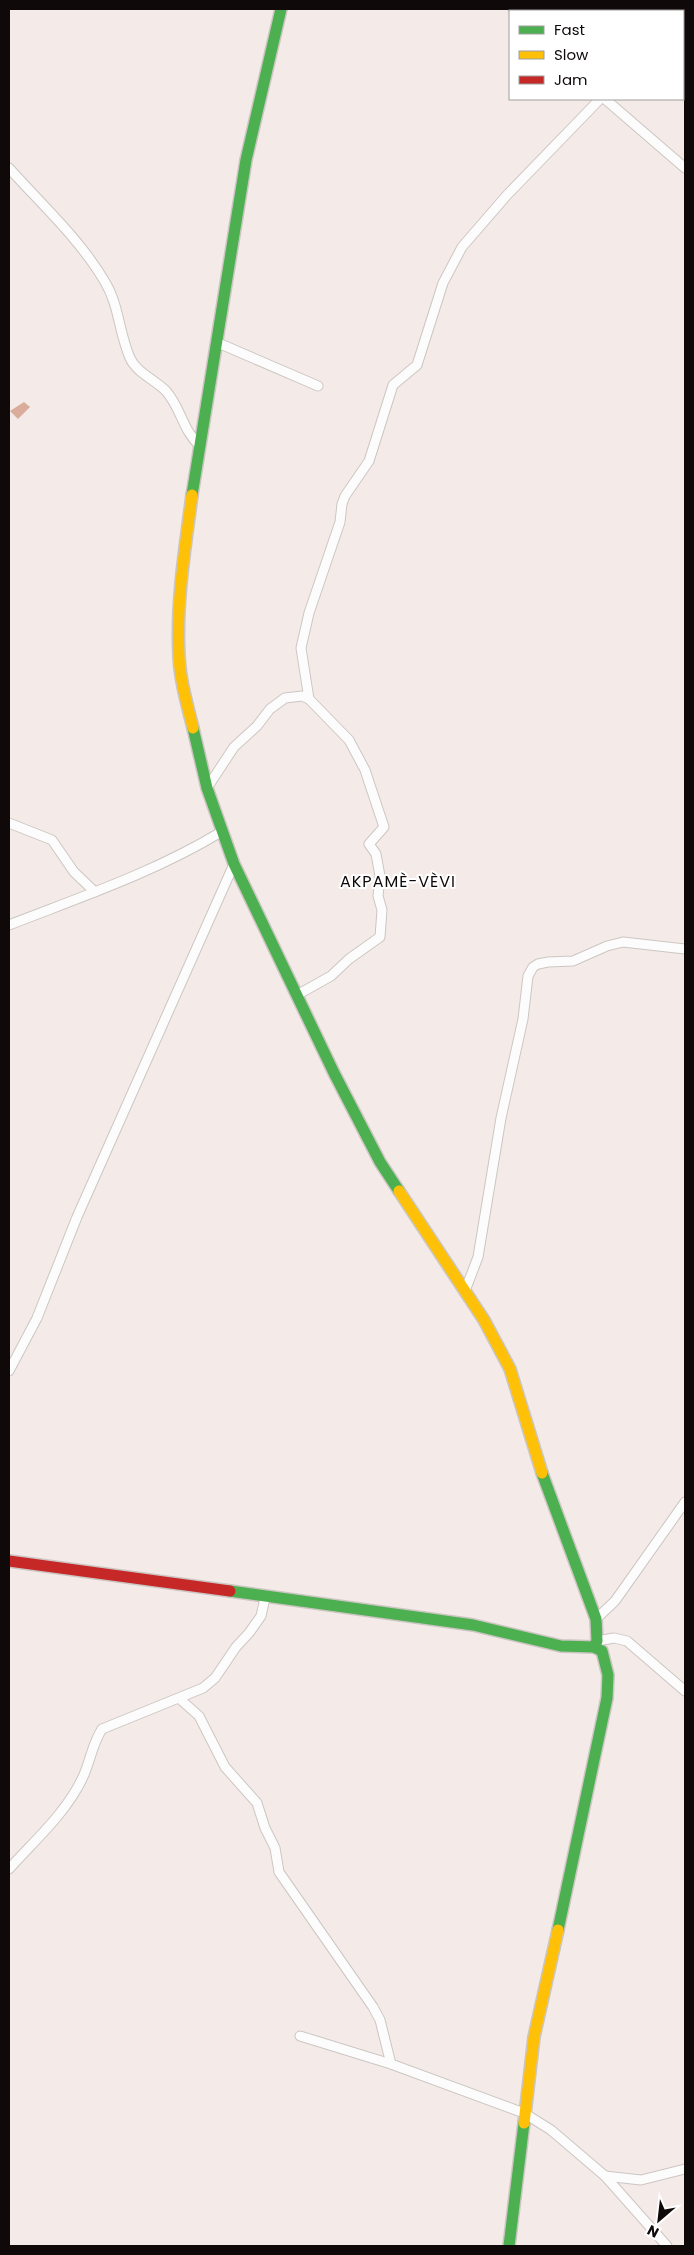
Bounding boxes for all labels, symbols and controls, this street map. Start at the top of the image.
legend [509,10,684,100]
text: Fast [554,19,585,40]
text: Slow [554,44,589,65]
text: Jam [554,69,588,90]
district label: AKPAMÈ-VÈVI [340,870,456,893]
north arrow [634,2195,684,2245]
text: N [644,2220,662,2243]

